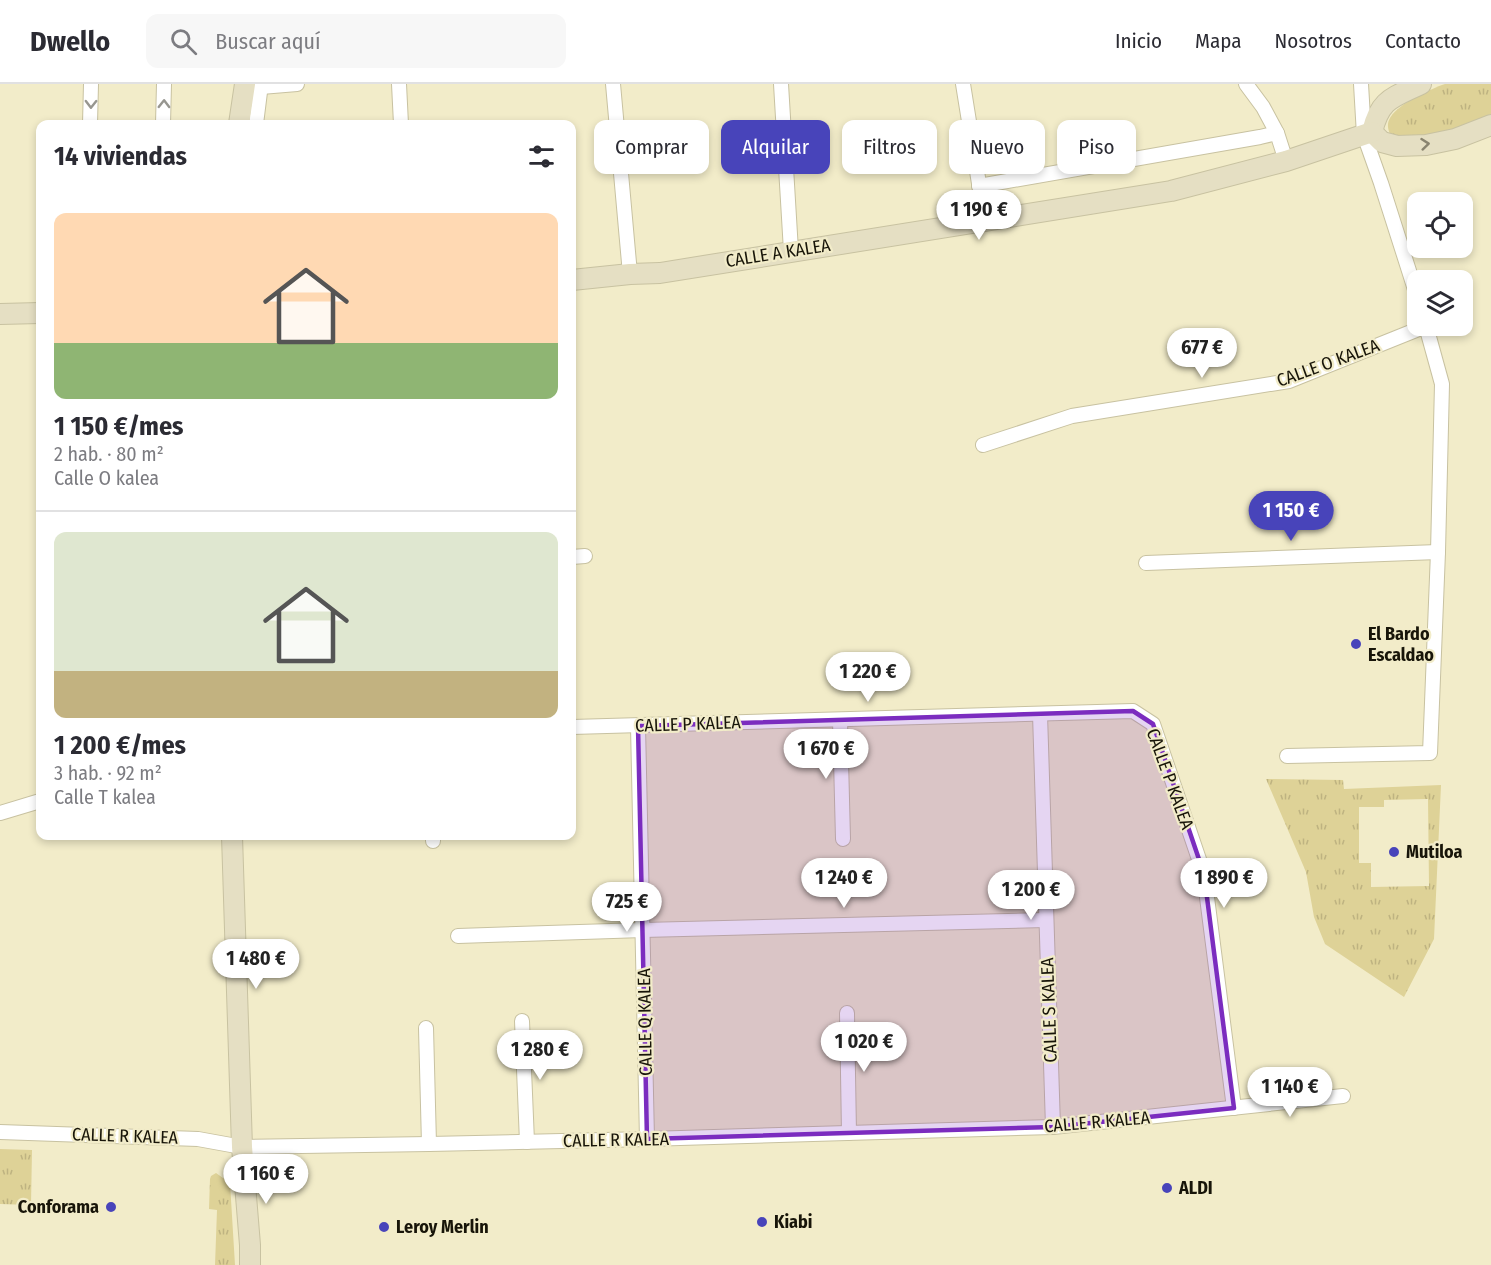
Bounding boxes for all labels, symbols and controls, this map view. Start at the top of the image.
search box [146,14,566,68]
text: Dwello [30,25,110,58]
icon: search [167,25,200,58]
text: Buscar aquí [215,28,321,55]
text: Inicio [1115,28,1162,54]
text: Mapa [1195,28,1242,54]
text: Nosotros [1275,28,1352,54]
text: Contacto [1385,28,1461,54]
one-way arrow [84,100,97,109]
one-way arrow [157,100,170,109]
chip: Comprar [594,120,709,174]
chip: Alquilar [721,120,830,174]
chip: Filtros [842,120,937,174]
chip: Nuevo [949,120,1045,174]
chip: Piso [1057,120,1136,174]
one-way arrow [1421,138,1430,151]
icon: filters [525,140,558,173]
text: 14 viviendas [54,141,187,172]
pin: 1 190 € [924,190,1034,241]
map controls [1407,192,1473,336]
button: locate [1407,192,1473,258]
text: 1 190 € [950,197,1008,221]
street label: CALLE A KALEA [724,234,832,272]
icon: home [252,252,360,360]
button: layers [1407,270,1473,336]
pin: 677 € [1160,328,1244,379]
street label: CALLE O KALEA [1274,334,1383,392]
text: 677 € [1181,335,1223,359]
text: 1 150 €/mes [54,411,184,442]
text: 2 hab. · 80 m² [54,442,164,466]
text: Calle O kalea [54,466,159,490]
pin: 1 150 € [1236,491,1346,542]
text: 1 150 € [1263,498,1319,522]
icon: home [252,571,360,679]
place label: El Bardo Escaldao [1368,623,1434,666]
marker: El Bardo Escaldao [1349,637,1363,651]
pin: 1 220 € [813,652,923,703]
text: 1 220 € [840,659,896,683]
street label: CALLE P KALEA [635,711,742,737]
street label: CALLE P KALEA [1142,726,1199,833]
pin: 1 670 € [771,729,881,780]
text: 1 200 €/mes [54,730,186,761]
text: 1 670 € [798,736,854,760]
text: 3 hab. · 92 m² [54,761,162,785]
text: Calle T kalea [54,785,156,809]
place label: Mutiloa [1406,841,1463,863]
marker: Mutiloa [1387,845,1401,859]
pin: 1 240 € [789,858,899,909]
pin: 1 890 € [1169,858,1279,909]
text: 1 240 € [815,865,873,889]
text: 1 890 € [1194,865,1254,889]
pin: 1 200 € [976,870,1086,921]
text: 1 200 € [1002,877,1060,901]
pin: 725 € [585,882,669,933]
text: 725 € [606,889,648,913]
pin: 1 480 € [201,939,311,990]
text: 1 480 € [226,946,286,970]
street label: CALLE S KALEA [1036,956,1062,1063]
street label: CALLE Q KALEA [633,967,657,1076]
pin: 1 020 € [809,1022,919,1073]
text: 1 020 € [835,1029,893,1053]
pin: 1 280 € [485,1030,595,1081]
text: 1 280 € [511,1037,569,1061]
pin: 1 140 € [1235,1067,1345,1118]
text: 1 140 € [1261,1074,1319,1098]
street label: CALLE R KALEA [1043,1106,1151,1138]
street label: CALLE R KALEA [72,1123,179,1149]
street label: CALLE R KALEA [563,1128,670,1152]
pin: 1 160 € [211,1154,321,1205]
text: 1 160 € [237,1161,295,1185]
place label: ALDI [1178,1177,1213,1199]
marker: ALDI [1160,1181,1174,1195]
place label: Conforama [18,1196,99,1218]
marker: Conforama [104,1200,118,1214]
place label: Kiabi [774,1211,813,1233]
marker: Kiabi [755,1215,769,1229]
place label: Leroy Merlin [396,1216,489,1238]
marker: Leroy Merlin [377,1220,391,1234]

